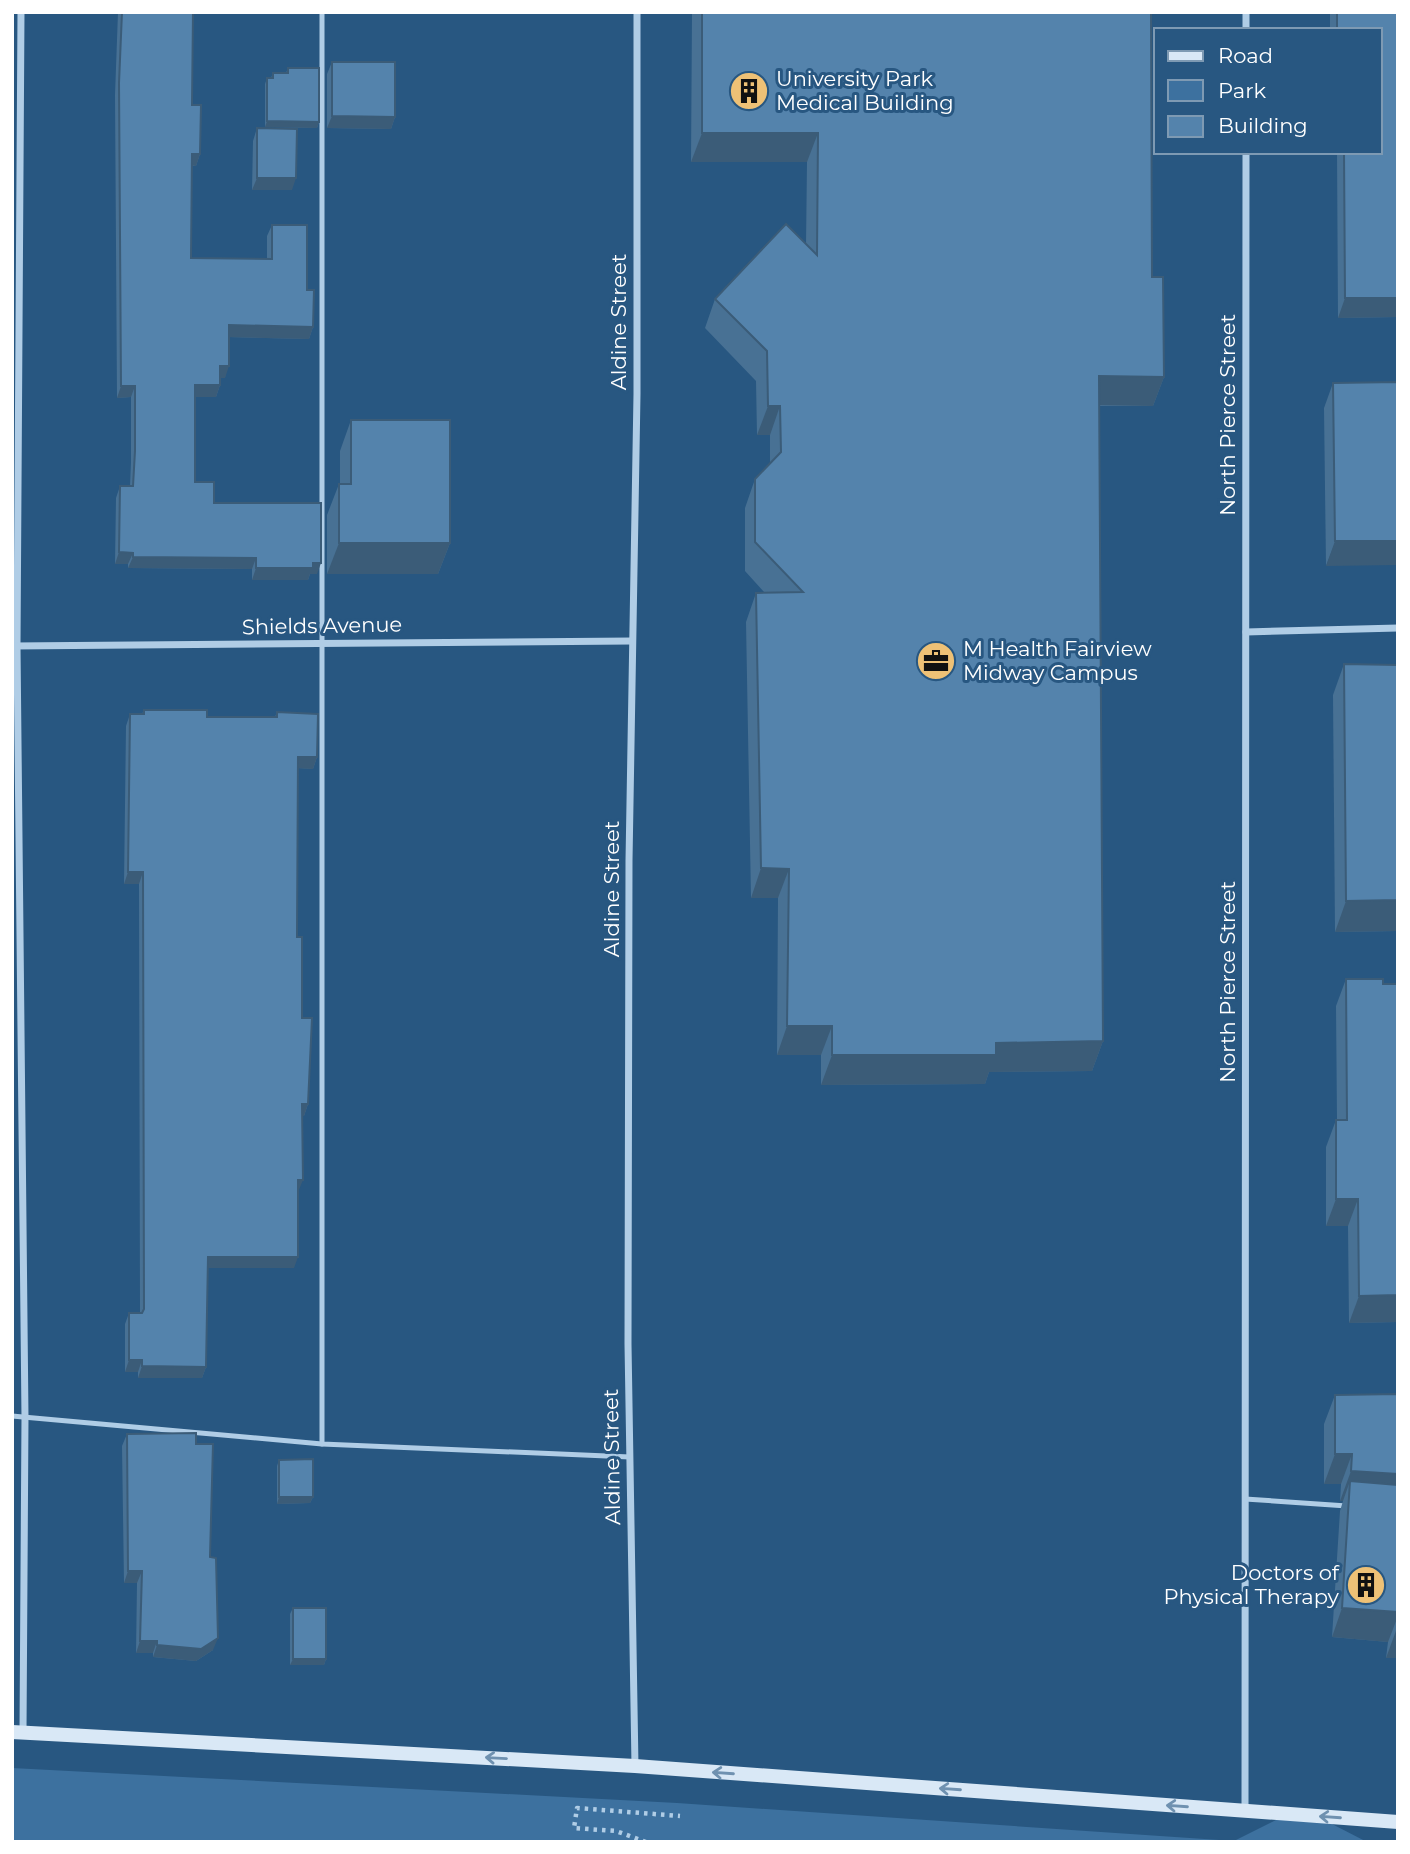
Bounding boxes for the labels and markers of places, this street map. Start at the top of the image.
place label: University Park Medical Building [776,66,954,115]
building icon: University Park Medical Building [728,70,770,112]
place label: M Health Fairview Midway Campus [963,636,1152,685]
office icon: M Health Fairview Midway Campus [915,640,957,682]
place label: Doctors of Physical Therapy [1163,1560,1340,1609]
building icon: Doctors of Physical Therapy [1345,1564,1387,1606]

